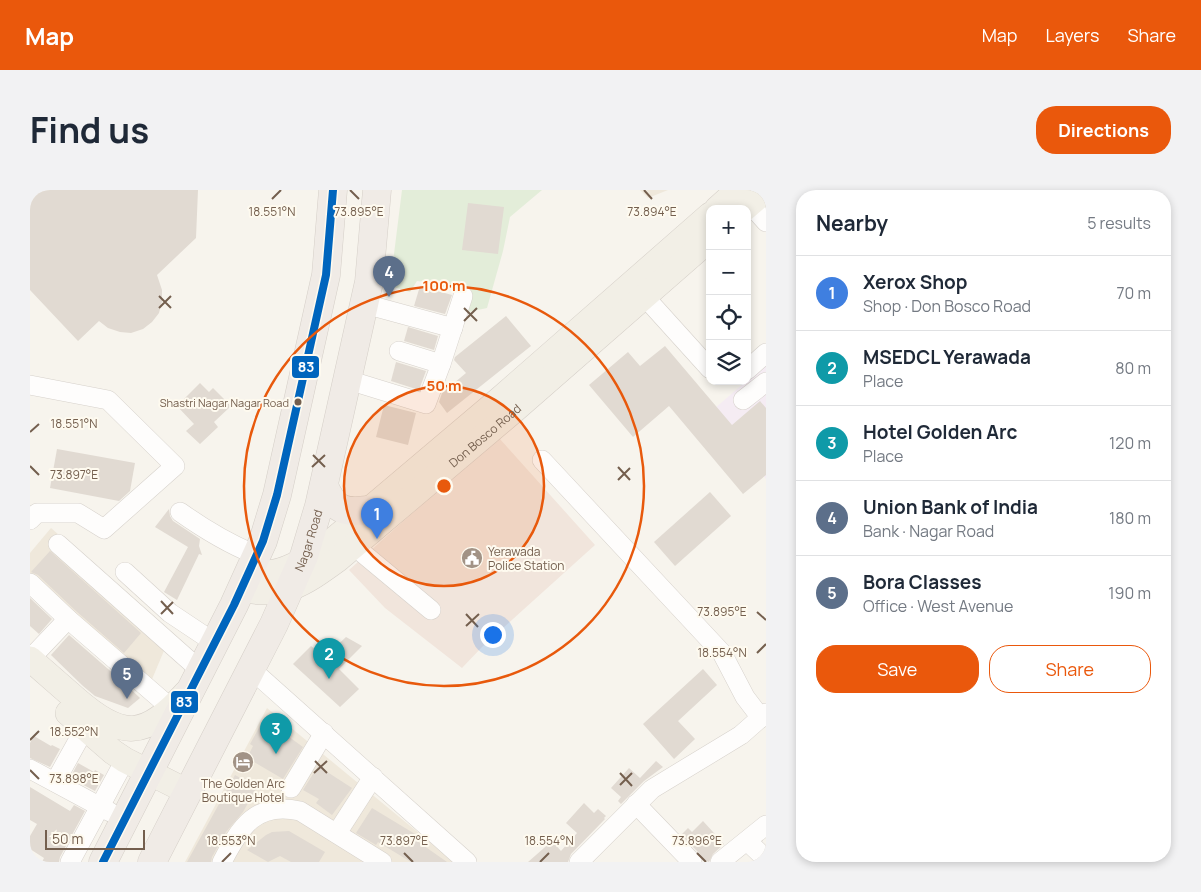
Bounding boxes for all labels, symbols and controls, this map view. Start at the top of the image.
text: Map [25,19,74,52]
text: Map [982,23,1017,47]
text: Layers [1045,23,1099,47]
text: Share [1127,23,1176,47]
text: Find us [30,106,149,154]
button: Directions [1036,106,1171,154]
text: 18.551°N [249,203,295,220]
text: 73.895°E [334,203,384,220]
text: 73.894°E [627,203,677,220]
map controls [706,205,751,385]
button: + [706,205,751,250]
text: Nearby [816,209,888,237]
text: 5 results [1087,212,1151,234]
button: − [706,250,751,295]
pin: 4 [373,256,405,297]
text: Xerox Shop [863,269,967,295]
text: 100 m [423,275,465,296]
text: 1 [828,282,836,304]
text: 70 m [1116,282,1151,304]
button: locate [706,295,751,340]
text: Shop · Don Bosco Road [863,295,1031,317]
button: layers [706,340,751,385]
text: MSEDCL Yerawada [863,344,1031,370]
line badge: 83 [291,355,320,379]
text: 83 [298,357,314,376]
text: 2 [827,357,837,379]
text: 80 m [1115,357,1151,379]
text: Place [863,370,903,392]
text: 50 m [426,375,462,396]
place label: Shastri Nagar Nagar Road [160,395,289,410]
marker: Shastri Nagar Nagar Road [293,397,303,407]
street label: Don Bosco Road [445,400,524,471]
text: 18.551°N [51,415,97,432]
text: Hotel Golden Arc [863,419,1017,445]
text: 3 [827,432,837,454]
text: 120 m [1109,432,1151,454]
text: Place [863,445,903,467]
text: 73.897°E [50,466,98,483]
centre of rings [435,477,453,495]
text: Union Bank of India [863,494,1038,520]
pin: 1 [361,498,393,539]
street label: Nagar Road [290,507,326,574]
text: 4 [827,507,837,529]
text: 180 m [1109,507,1151,529]
text: Bank · Nagar Road [863,520,994,542]
place label: Yerawada Police Station [488,543,565,574]
public building icon: Yerawada Police Station [460,546,484,570]
text: Bora Classes [863,569,981,595]
text: 5 [827,582,837,604]
text: 190 m [1108,582,1151,604]
text: Office · West Avenue [863,595,1013,617]
text: 73.895°E [697,603,747,620]
your location [480,622,506,648]
pin: 2 [313,638,345,679]
text: 18.554°N [697,644,747,661]
button: Save [816,645,979,693]
button: Share [989,645,1151,693]
pin: 5 [111,658,143,699]
line badge: 83 [170,690,199,714]
text: 83 [176,692,192,711]
pin: 3 [260,713,292,754]
text: 18.552°N [50,723,98,740]
hotel icon: The Golden Arc Boutique Hotel [231,750,255,774]
text: 73.898°E [49,770,99,787]
place label: The Golden Arc Boutique Hotel [201,775,285,806]
scale bar [45,827,145,850]
text: 50 m [52,829,83,848]
text: 18.553°N [207,832,255,849]
text: 73.897°E [380,832,428,849]
text: 18.554°N [524,832,574,849]
text: 73.896°E [672,832,722,849]

